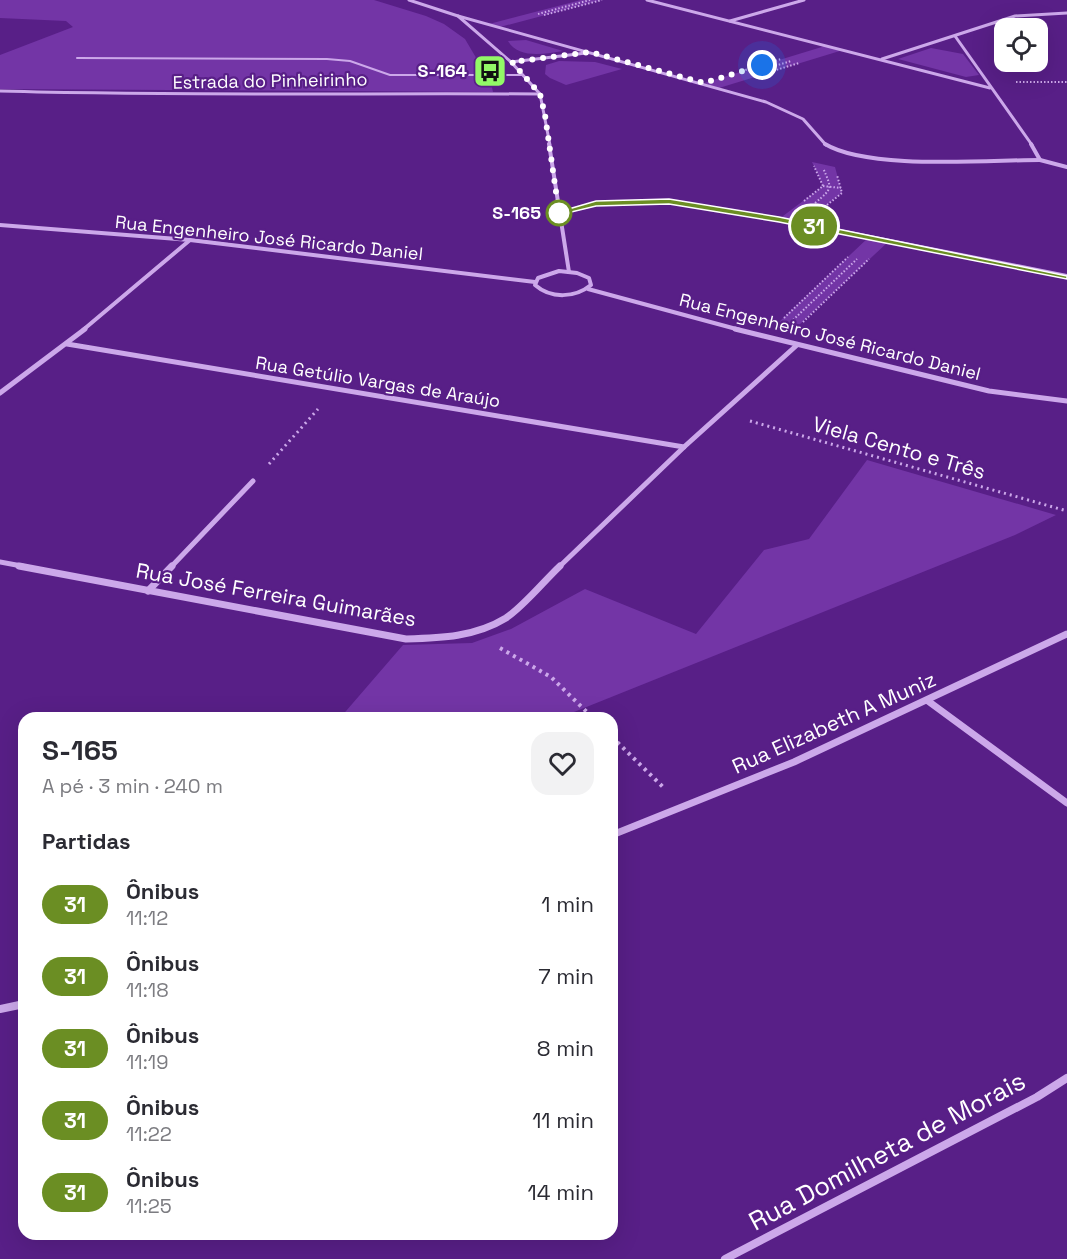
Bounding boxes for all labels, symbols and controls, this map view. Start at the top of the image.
map controls [994,18,1048,72]
button: locate [994,18,1048,72]
your location [747,50,777,80]
bus stop icon: S-164 [472,53,508,89]
place label: S-164 [418,59,468,82]
street label: Estrada do Pinheirinho [172,67,368,94]
marker: S-165 [546,200,572,226]
place label: S-165 [492,201,541,224]
line badge: 31 [787,206,841,246]
street label: Rua Engenheiro José Ricardo Daniel [114,210,424,265]
text: 31 [803,213,825,240]
street label: Rua Engenheiro José Ricardo Daniel [677,288,983,385]
street label: Rua Getúlio Vargas de Araújo [254,351,502,412]
street label: Viela Cento e Três [810,410,989,485]
street label: Rua José Ferreira Guimarães [134,557,418,632]
street label: Rua Elizabeth A Muniz [728,665,940,780]
text: S-165 [42,732,118,768]
button: heart [531,732,594,795]
text: A pé · 3 min · 240 m [42,773,223,799]
text: Partidas [42,827,131,855]
text: Ônibus [126,877,199,905]
text: 1 min [541,890,594,918]
text: 31 [64,891,86,918]
text: 11:12 [126,905,168,931]
text: Ônibus [126,949,199,977]
text: 7 min [538,962,594,990]
text: 31 [64,963,86,990]
text: 11:18 [126,977,169,1003]
text: Ônibus [126,1021,199,1049]
text: 8 min [537,1034,594,1062]
text: 31 [64,1035,86,1062]
text: 11:19 [126,1049,168,1075]
street label: Rua Domilheta de Morais [743,1064,1031,1238]
text: Ônibus [126,1093,199,1121]
text: 11 min [532,1106,594,1134]
text: 31 [64,1107,86,1134]
text: 11:22 [126,1121,172,1147]
text: Ônibus [126,1165,199,1193]
text: 14 min [528,1178,594,1206]
text: 31 [64,1179,86,1206]
text: 11:25 [126,1193,172,1219]

